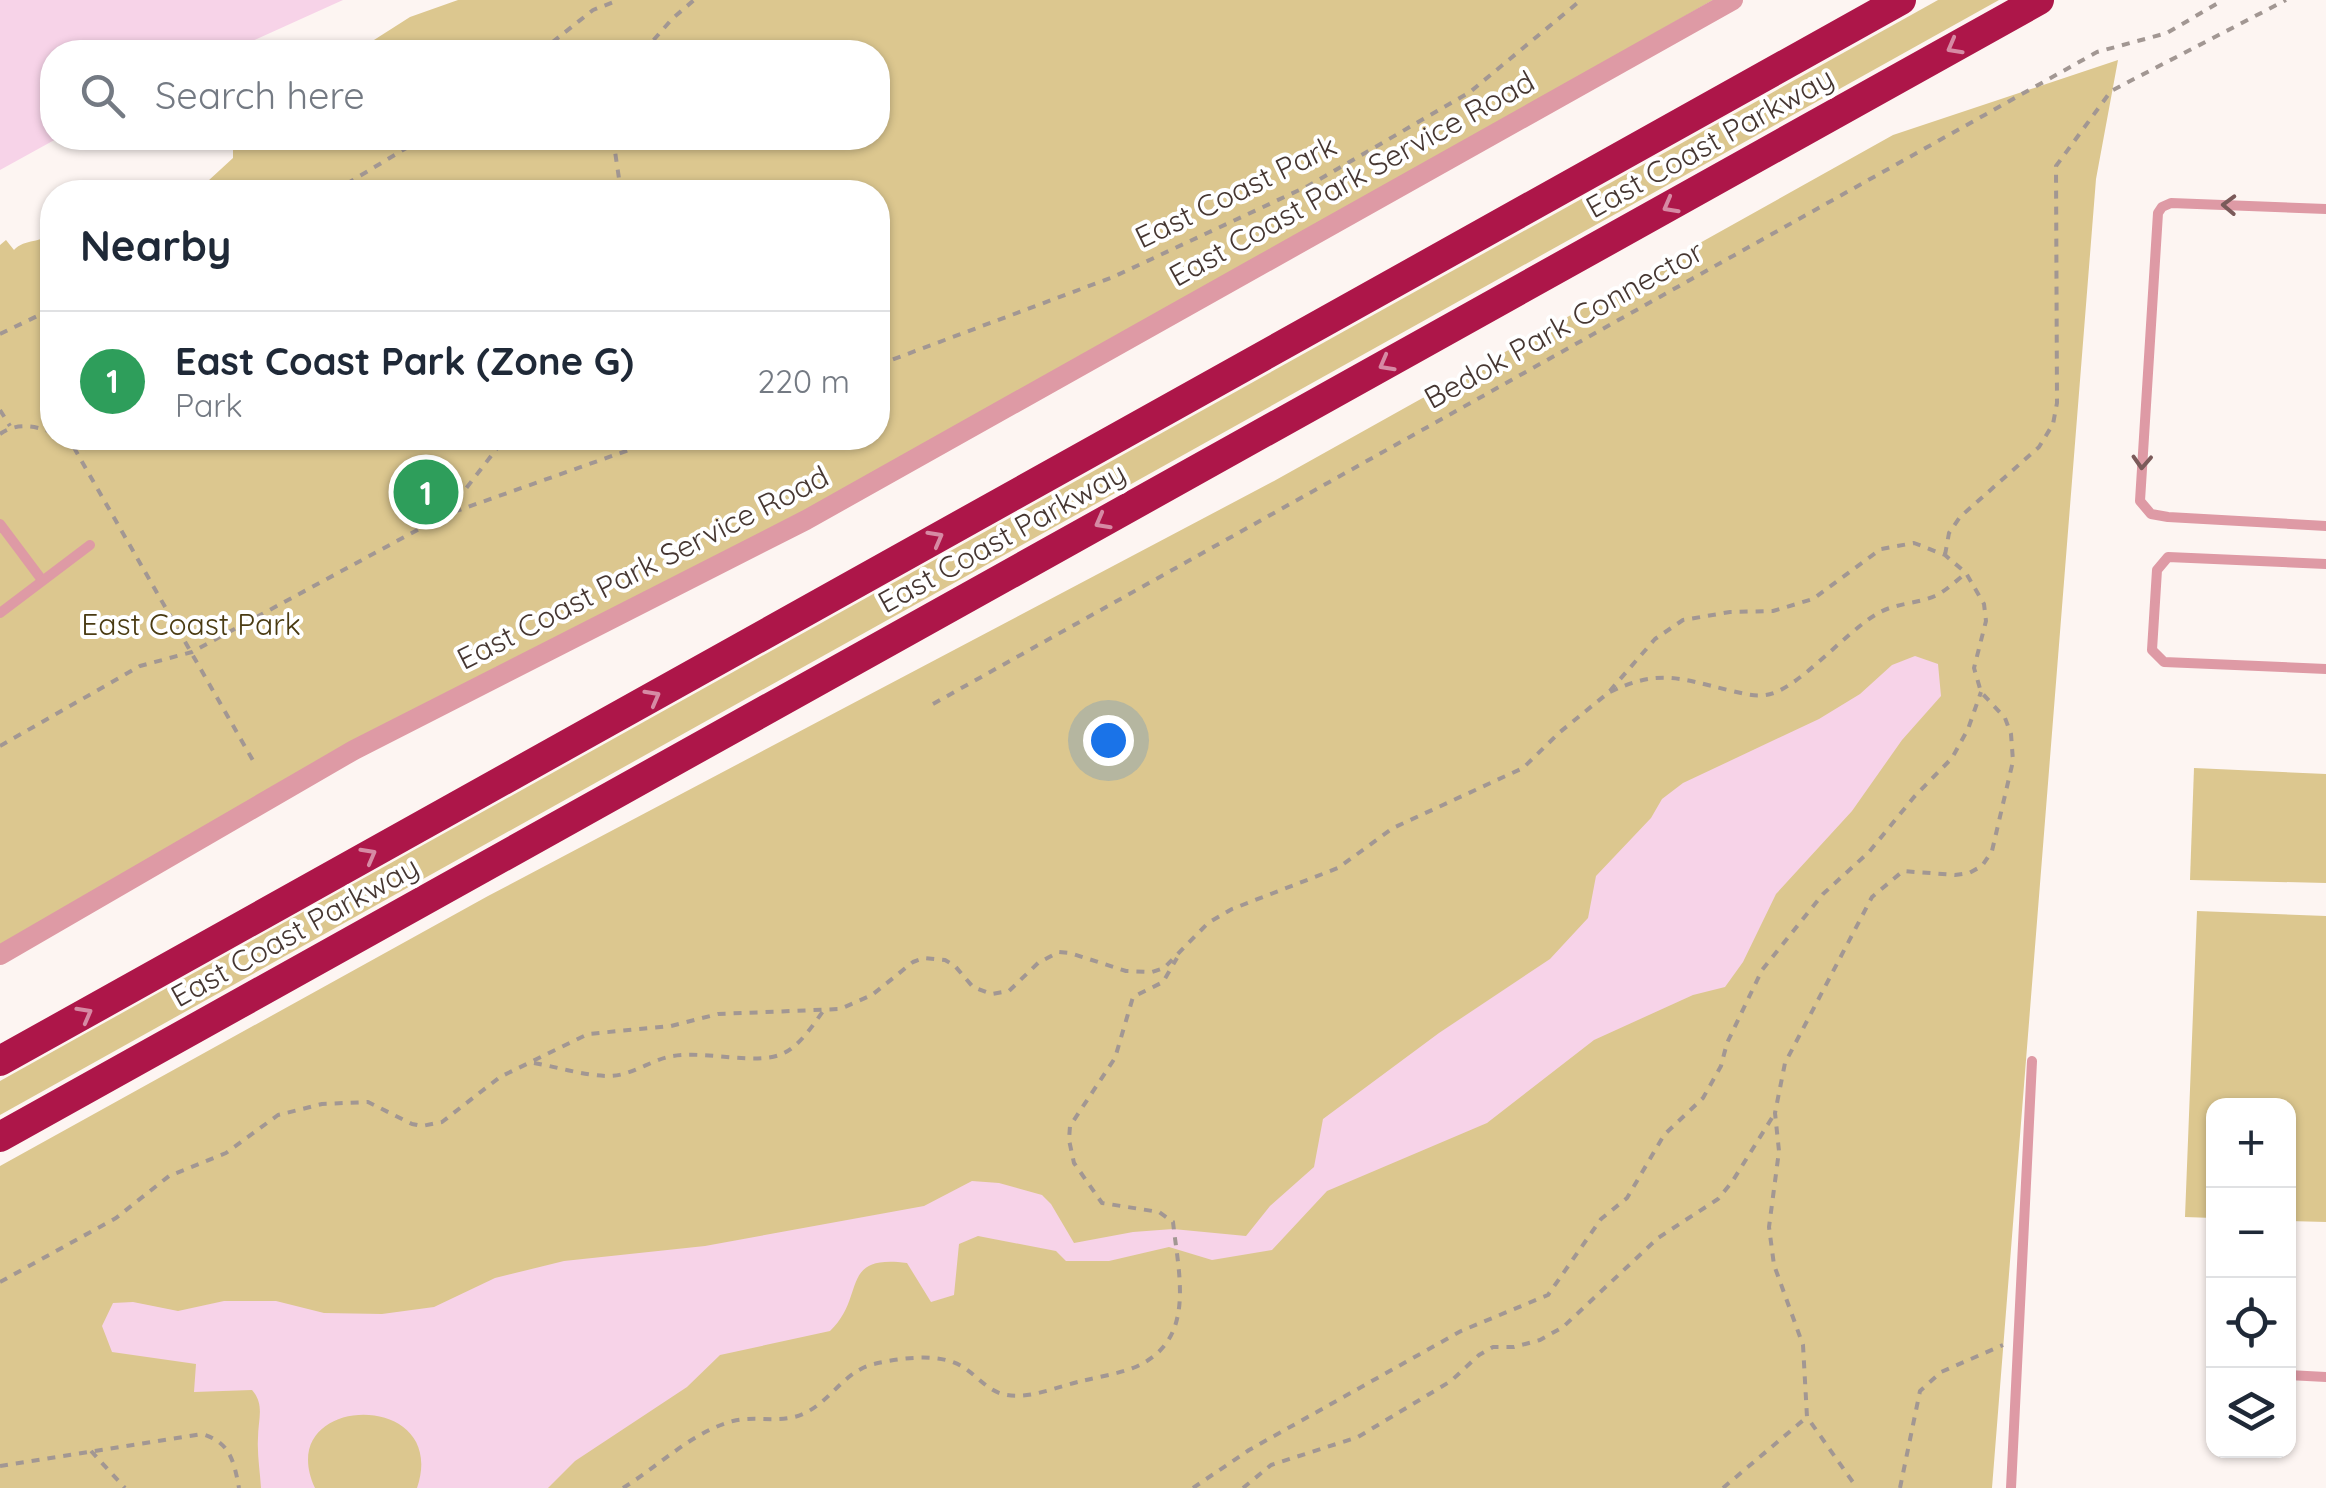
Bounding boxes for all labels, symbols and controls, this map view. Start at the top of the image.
one-way arrow [1946,35,1964,55]
search box [40,40,890,150]
street label: East Coast Parkway [1579,58,1840,226]
street label: East Coast Park Service Road [1163,63,1541,295]
icon: search [75,68,130,123]
text: Search here [155,71,365,119]
street label: East Coast Park [1129,128,1343,256]
one-way arrow [1662,193,1680,213]
one-way arrow [2220,195,2236,216]
text: Nearby [80,219,231,272]
street label: Bedok Park Connector [1417,231,1710,417]
text: East Coast Park (Zone G) [175,337,634,385]
one-way arrow [1379,352,1397,371]
text: 1 [106,361,119,401]
text: 220 m [758,361,850,401]
text: Park [175,385,243,425]
street label: East Coast Parkway [871,453,1132,621]
pin: 1 [394,454,458,530]
one-way arrow [2132,455,2153,471]
street label: East Coast Park Service Road [450,457,835,678]
one-way arrow [1095,510,1113,530]
one-way arrow [926,531,944,551]
park label: East Coast Park [81,605,301,643]
one-way arrow [642,689,660,709]
your location [1083,715,1134,766]
street label: East Coast Parkway [164,847,425,1015]
one-way arrow [358,848,376,868]
one-way arrow [74,1006,92,1026]
map controls [2206,1098,2296,1458]
button: + [2206,1098,2296,1188]
button: − [2206,1188,2296,1278]
button: locate [2206,1278,2296,1368]
button: layers [2206,1368,2296,1458]

